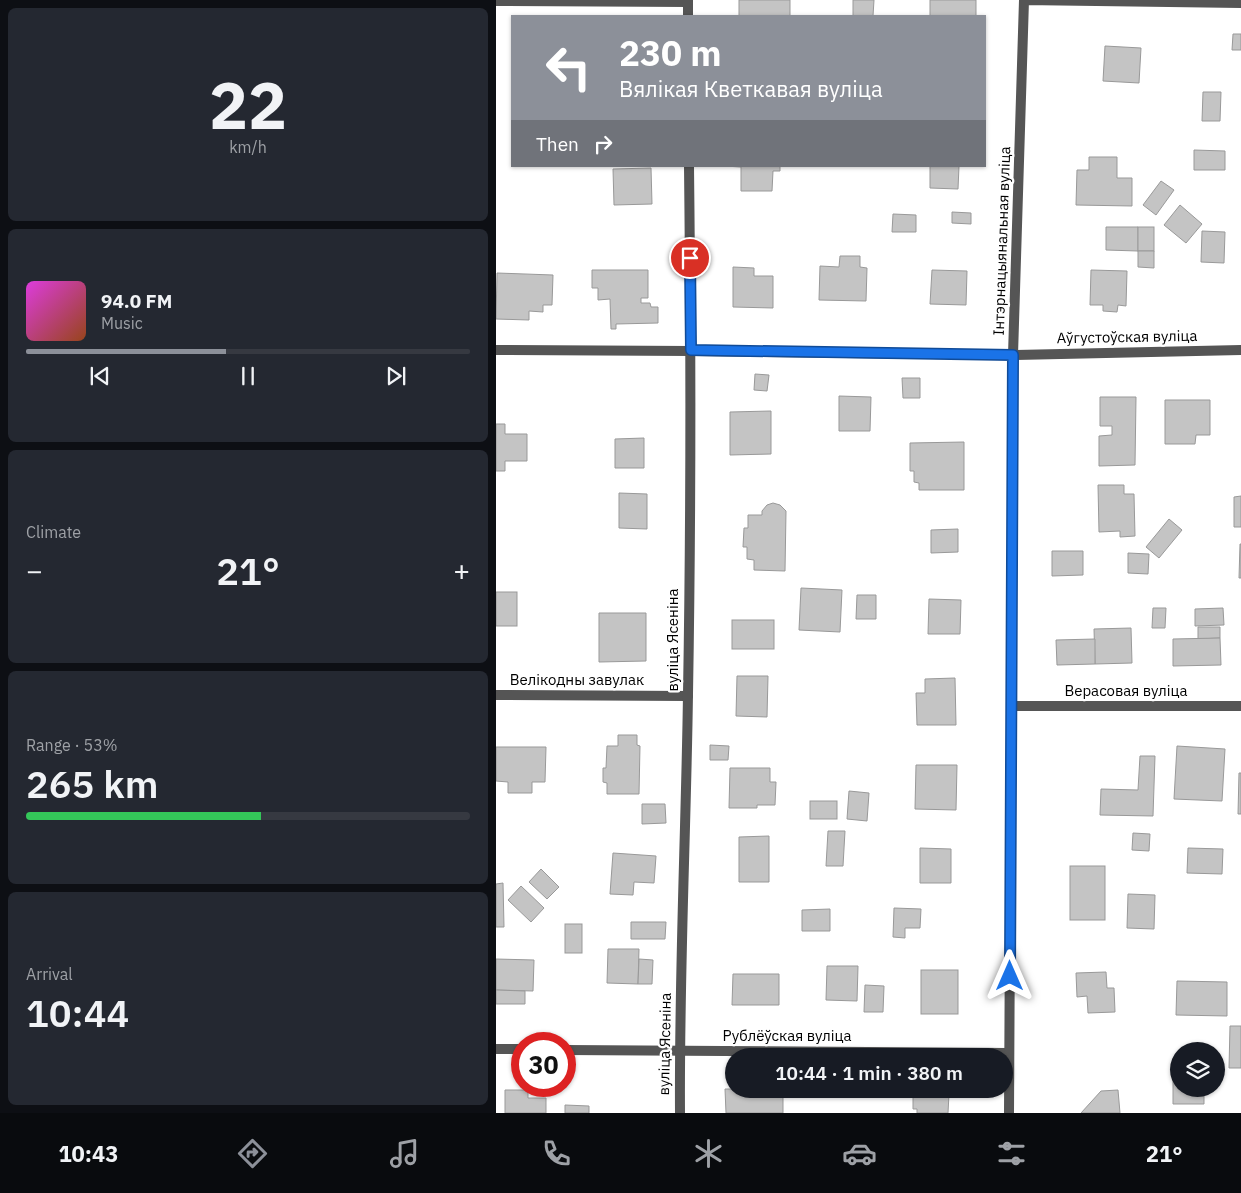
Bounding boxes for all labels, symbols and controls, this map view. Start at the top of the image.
text: 230 m [619,30,722,76]
icon: left [536,35,601,100]
text: 22 [209,62,287,147]
text: Вялікая Кветкавая вуліца [619,74,883,103]
icon: right [589,130,617,158]
text: Then [536,132,579,156]
text: km/h [229,137,267,157]
street label: Інтэрнацыянальная вуліца [989,146,1014,336]
pin [669,237,711,279]
icon: arrive [676,244,704,272]
text: 94.0 FM [101,289,172,313]
text: Music [101,313,143,333]
street label: Аўгустоўская вуліца [1056,326,1198,347]
icon: previous [86,362,114,390]
icon: pause [234,362,262,390]
icon: next [382,362,410,390]
text: Climate [26,522,81,542]
text: 21° [216,546,280,595]
text: − [26,552,43,589]
text: + [453,552,470,589]
street label: вуліца Ясеніна [663,589,682,691]
street label: Велікодны завулак [510,670,644,689]
street label: Верасовая вуліца [1064,681,1188,700]
text: Range · 53% [26,735,118,755]
text: 265 km [26,759,158,808]
position arrow [983,949,1035,1001]
text: Arrival [26,964,73,984]
text: 10:44 [26,988,129,1037]
street label: вуліца Ясеніна [654,992,675,1096]
street label: Рублёўская вуліца [722,1026,852,1045]
speed limit sign: 30 [511,1032,576,1097]
map controls [1170,1042,1225,1097]
button: layers [1170,1042,1225,1097]
text: 10:44 · 1 min · 380 m [775,1061,963,1085]
icon: directions [235,1136,270,1171]
icon: music [387,1136,422,1171]
icon: phone [539,1136,574,1171]
icon: climate [691,1136,726,1171]
icon: car [842,1136,877,1171]
icon: filters [994,1136,1029,1171]
text: 10:43 [58,1139,118,1168]
text: 21° [1146,1139,1183,1168]

